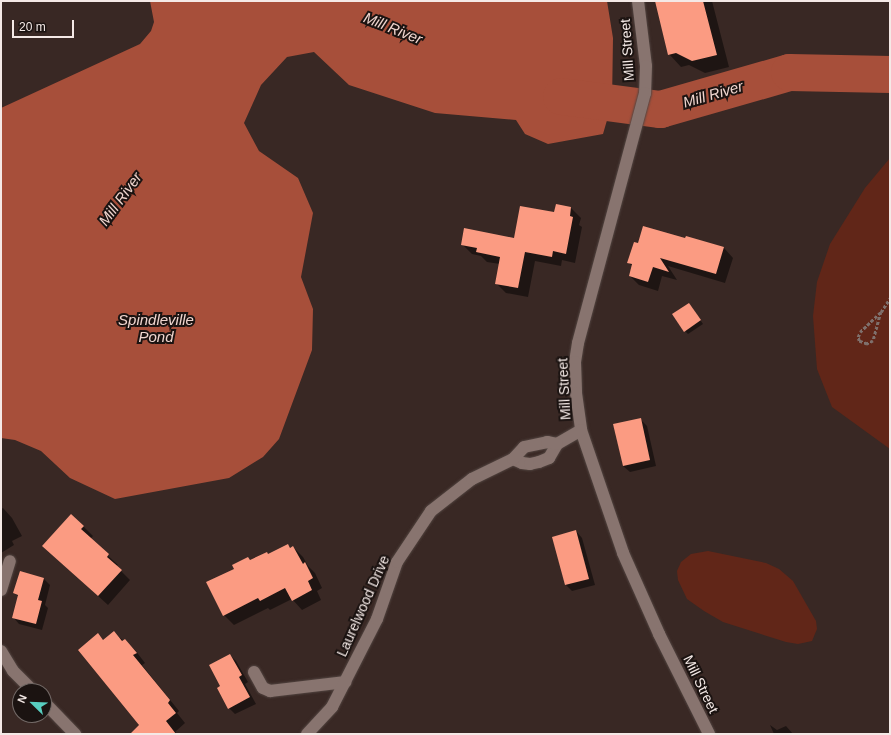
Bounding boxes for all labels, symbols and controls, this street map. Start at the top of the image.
water label: Mill River [361,8,425,48]
scale bar [14,12,76,38]
street label: Mill Street [616,18,638,82]
text: 20 m [19,20,46,34]
water label: Mill River [681,77,745,111]
water label: Mill River [95,169,145,229]
water label: Spindleville Pond [118,310,194,345]
street label: Mill Street [554,357,574,421]
street label: Laurelwood Drive [333,553,393,659]
street label: Mill Street [680,652,722,716]
north arrow [12,683,52,723]
text: N [15,693,29,705]

